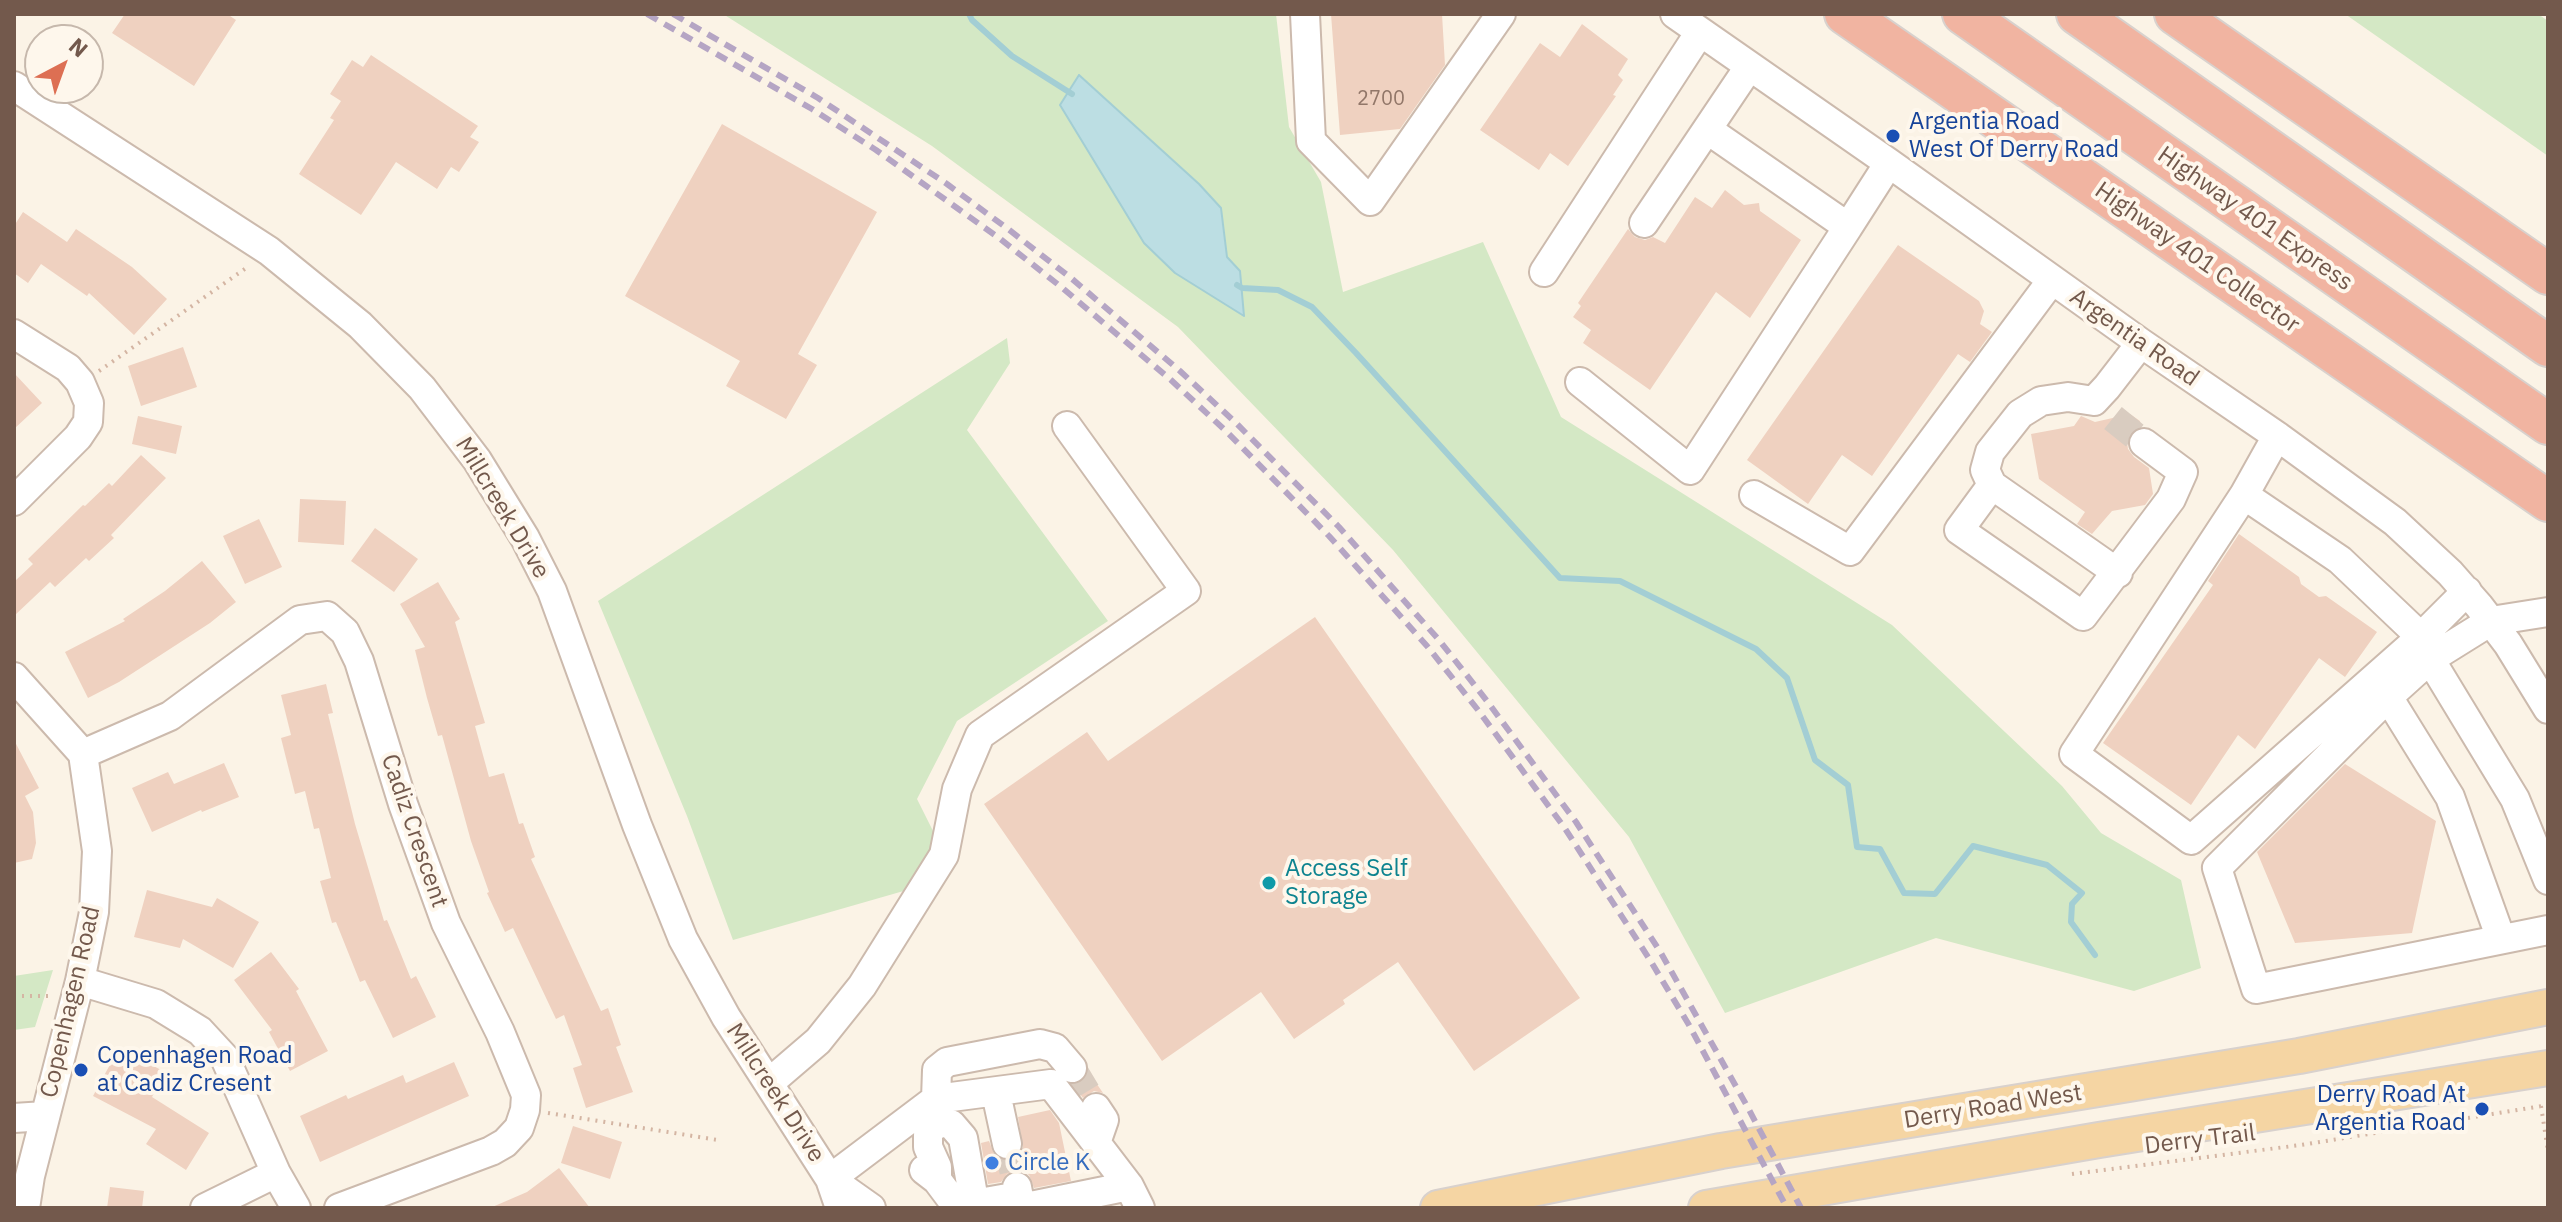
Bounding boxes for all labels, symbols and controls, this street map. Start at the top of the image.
north arrow [24,24,104,104]
text: N [63,31,94,63]
house number: 2700 [1357,87,1405,111]
place label: Argentia Road West Of Derry Road [1909,108,2119,164]
marker: Argentia Road West Of Derry Road [1884,127,1902,145]
street label: Highway 401 Express [2152,141,2358,297]
street label: Highway 401 Collector [2089,176,2305,340]
street label: Argentia Road [2064,283,2204,393]
street label: Millcreek Drive [449,432,555,584]
street label: Cadiz Crescent [374,751,454,911]
place label: Access Self Storage [1285,855,1408,911]
marker: Access Self Storage [1260,874,1278,892]
street label: Copenhagen Road [35,903,107,1101]
street label: Millcreek Drive [719,1018,831,1168]
place label: Copenhagen Road at Cadiz Cresent [97,1042,293,1098]
marker: Copenhagen Road at Cadiz Cresent [72,1061,90,1079]
street label: Derry Road West [1902,1079,2084,1135]
place label: Derry Road At Argentia Road [2315,1081,2466,1137]
marker: Derry Road At Argentia Road [2473,1100,2491,1118]
street label: Derry Trail [2143,1119,2257,1161]
place label: Circle K [1008,1149,1090,1177]
marker: Circle K [983,1154,1001,1172]

